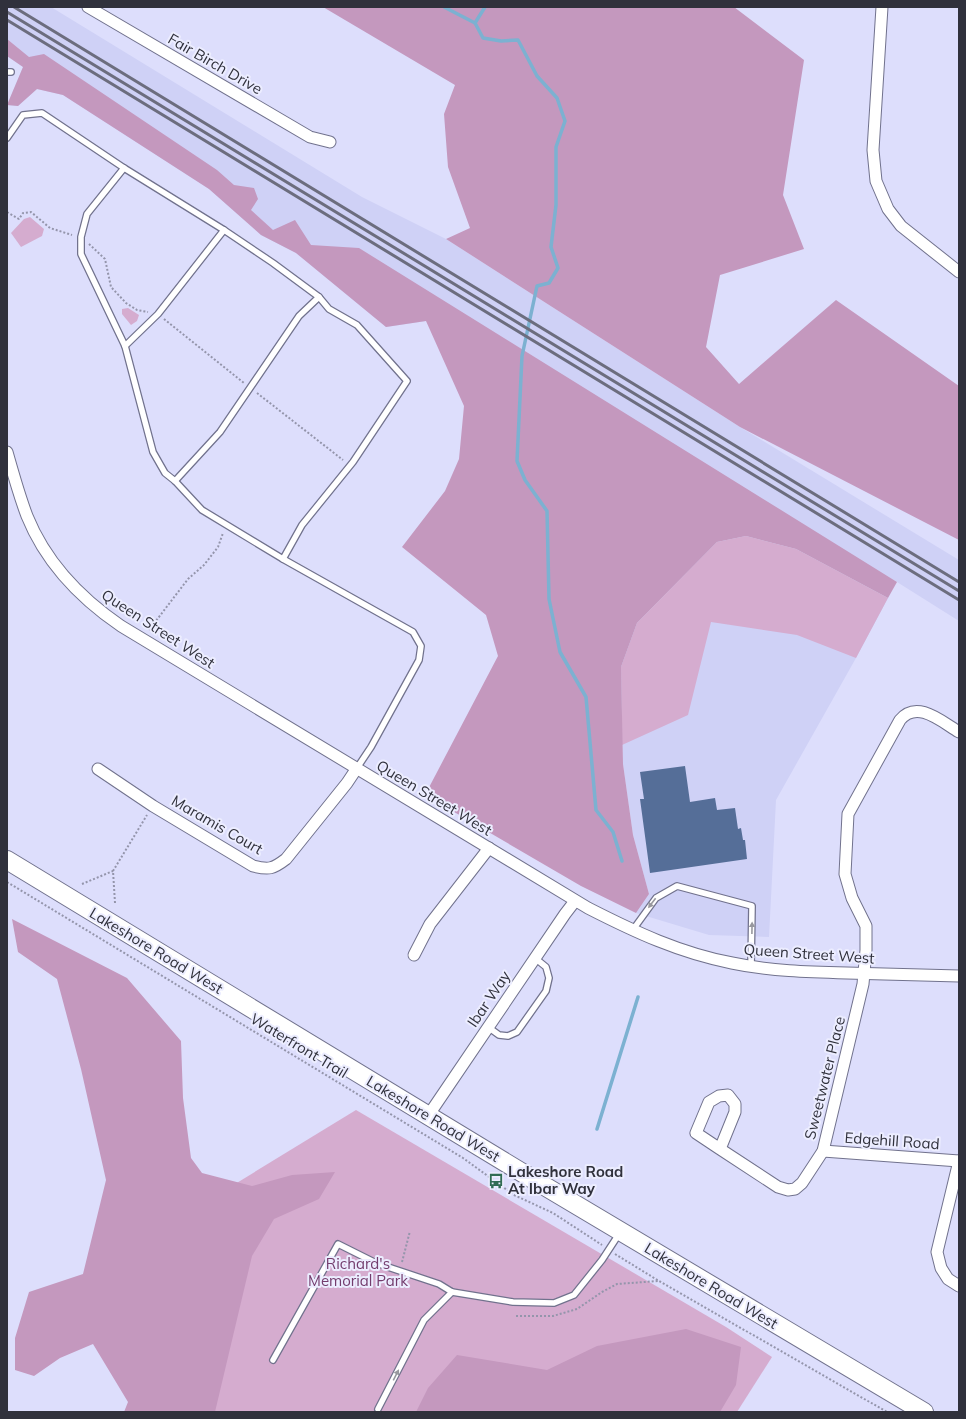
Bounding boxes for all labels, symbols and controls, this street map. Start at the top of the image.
street label: Fair Birch Drive [165,29,266,98]
street label: Queen Street West [98,585,218,672]
street label: Queen Street West [373,756,495,840]
street label: Maramis Court [168,791,266,858]
one-way arrow [648,897,656,908]
street label: Lakeshore Road West [86,903,226,998]
one-way arrow [749,921,755,934]
street label: Queen Street West [743,939,875,968]
street label: Ibar Way [463,967,514,1031]
street label: Waterfront Trail [247,1009,351,1082]
street label: Sweetwater Place [800,1014,849,1141]
street label: Lakeshore Road West [363,1071,503,1166]
street label: Edgehill Road [844,1128,940,1153]
place label: Lakeshore Road At Ibar Way [508,1162,623,1198]
bus stop icon: Lakeshore Road At Ibar Way [487,1172,505,1190]
street label: Lakeshore Road West [641,1238,781,1333]
park label: Richard's Memorial Park [308,1254,408,1290]
one-way arrow [393,1369,399,1380]

